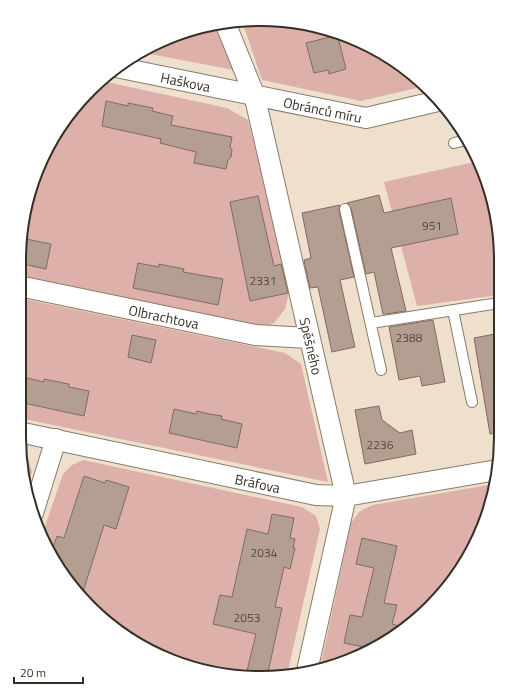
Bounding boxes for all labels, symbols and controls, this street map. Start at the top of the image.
street label: Haškova [159,66,212,97]
street label: Obránců míru [282,91,364,127]
house number: 951 [422,216,442,235]
house number: 2331 [250,271,276,290]
street label: Olbrachtova [127,299,201,334]
street label: Spěšného [295,315,328,377]
house number: 2388 [396,328,423,347]
house number: 2236 [367,435,394,454]
street label: Bráfova [233,468,282,498]
house number: 2034 [251,543,278,562]
house number: 2053 [234,608,260,627]
scale bar [14,659,83,685]
text: 20 m [20,663,46,682]

